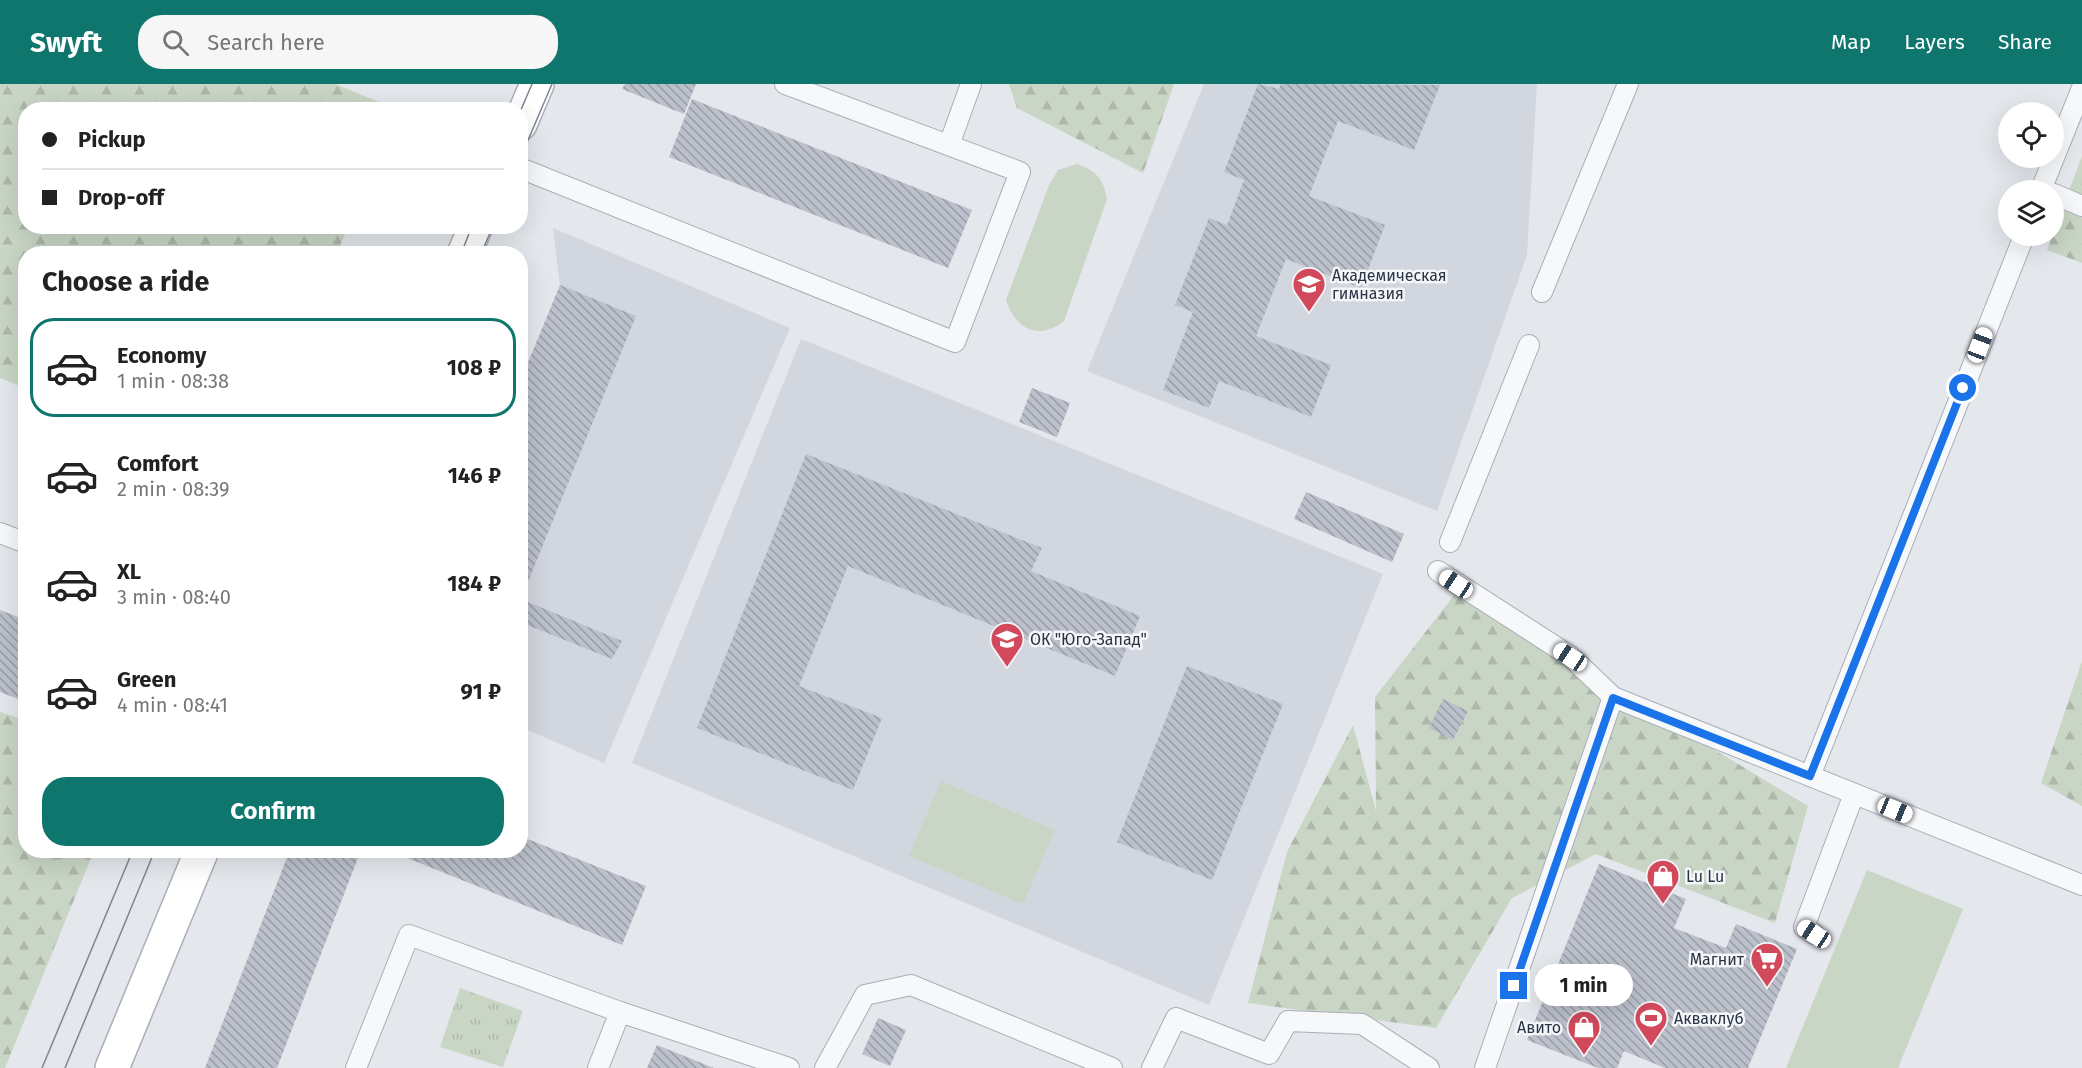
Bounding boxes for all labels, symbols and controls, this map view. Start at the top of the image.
search box [138,15,558,69]
text: Swyft [30,26,102,59]
icon: search [159,26,192,59]
text: Search here [207,29,325,56]
text: Map [1831,29,1871,55]
text: Layers [1904,29,1965,55]
text: Share [1998,29,2052,55]
map controls [1998,102,2064,246]
button: locate [1998,102,2064,168]
text: Pickup [78,126,146,153]
button: layers [1998,180,2064,246]
text: Drop-off [78,184,164,211]
text: Choose a ride [42,266,209,298]
school or university icon: Академическая гимназия [1291,266,1327,313]
place label: Академическая гимназия [1332,266,1447,303]
car [1965,325,1995,365]
icon: car [45,341,99,395]
text: Economy [117,342,206,369]
text: 108 ₽ [447,354,501,381]
text: 1 min · 08:38 [117,369,229,393]
route start [1949,374,1976,401]
icon: car [45,449,99,503]
text: Comfort [117,450,198,477]
text: 146 ₽ [448,462,501,489]
text: 2 min · 08:39 [117,477,230,501]
icon: car [45,557,99,611]
text: XL [117,558,141,585]
car [1436,567,1476,601]
text: 184 ₽ [447,570,501,597]
text: 3 min · 08:40 [117,585,231,609]
school or university icon: ОК "Юго-Запад" [989,621,1025,668]
place label: ОК "Юго-Запад" [1030,630,1147,649]
car [1550,640,1590,674]
icon: car [45,665,99,719]
text: Green [117,666,176,693]
text: 91 ₽ [461,678,501,705]
text: 4 min · 08:41 [117,693,228,717]
button: Confirm [42,777,504,846]
car [1875,795,1915,825]
shop icon: Lu Lu [1645,858,1681,905]
place label: Lu Lu [1686,867,1724,886]
car [1794,917,1834,951]
supermarket icon: Магнит [1749,941,1785,988]
place label: Магнит [1690,950,1745,969]
callout: 1 min [1535,965,1634,1007]
route end [1500,972,1527,999]
text: 1 min [1559,973,1608,997]
sports icon: Акваклуб [1633,1000,1669,1047]
shop icon: Авито [1566,1009,1602,1056]
place label: Акваклуб [1674,1009,1744,1028]
place label: Авито [1517,1018,1561,1037]

